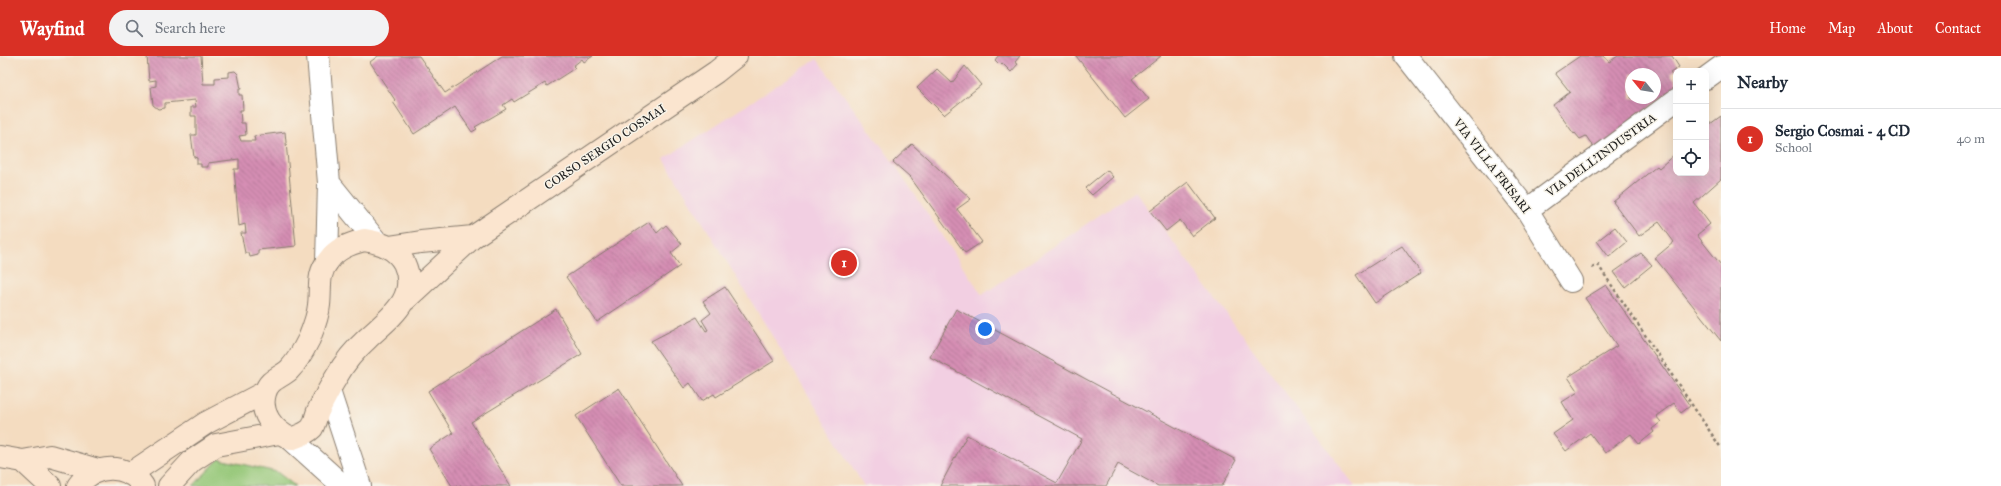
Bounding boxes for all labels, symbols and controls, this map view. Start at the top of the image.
search box [109,10,389,46]
text: Wayfind [20,17,85,40]
icon: search [123,17,145,39]
text: Search here [155,19,226,37]
text: Home [1769,20,1806,37]
text: Map [1828,20,1855,37]
text: About [1877,20,1913,37]
text: Contact [1935,20,1981,37]
north arrow [1625,68,1661,104]
map controls [1673,68,1709,176]
button: + [1673,68,1709,104]
text: Nearby [1737,72,1788,93]
street label: CORSO SERGIO COSMAI [542,101,668,193]
button: − [1673,104,1709,140]
street label: VIA DELL'INDUSTRIA [1542,110,1659,200]
street label: VIA VILLA FRISARI [1450,115,1533,216]
text: Sergio Cosmai - 4 CD [1775,122,1910,140]
text: 1 [1747,131,1753,147]
text: 40 m [1956,131,1985,147]
button: locate [1673,140,1709,176]
text: School [1775,140,1812,156]
pin: 1 [831,248,857,278]
your location [975,319,995,339]

